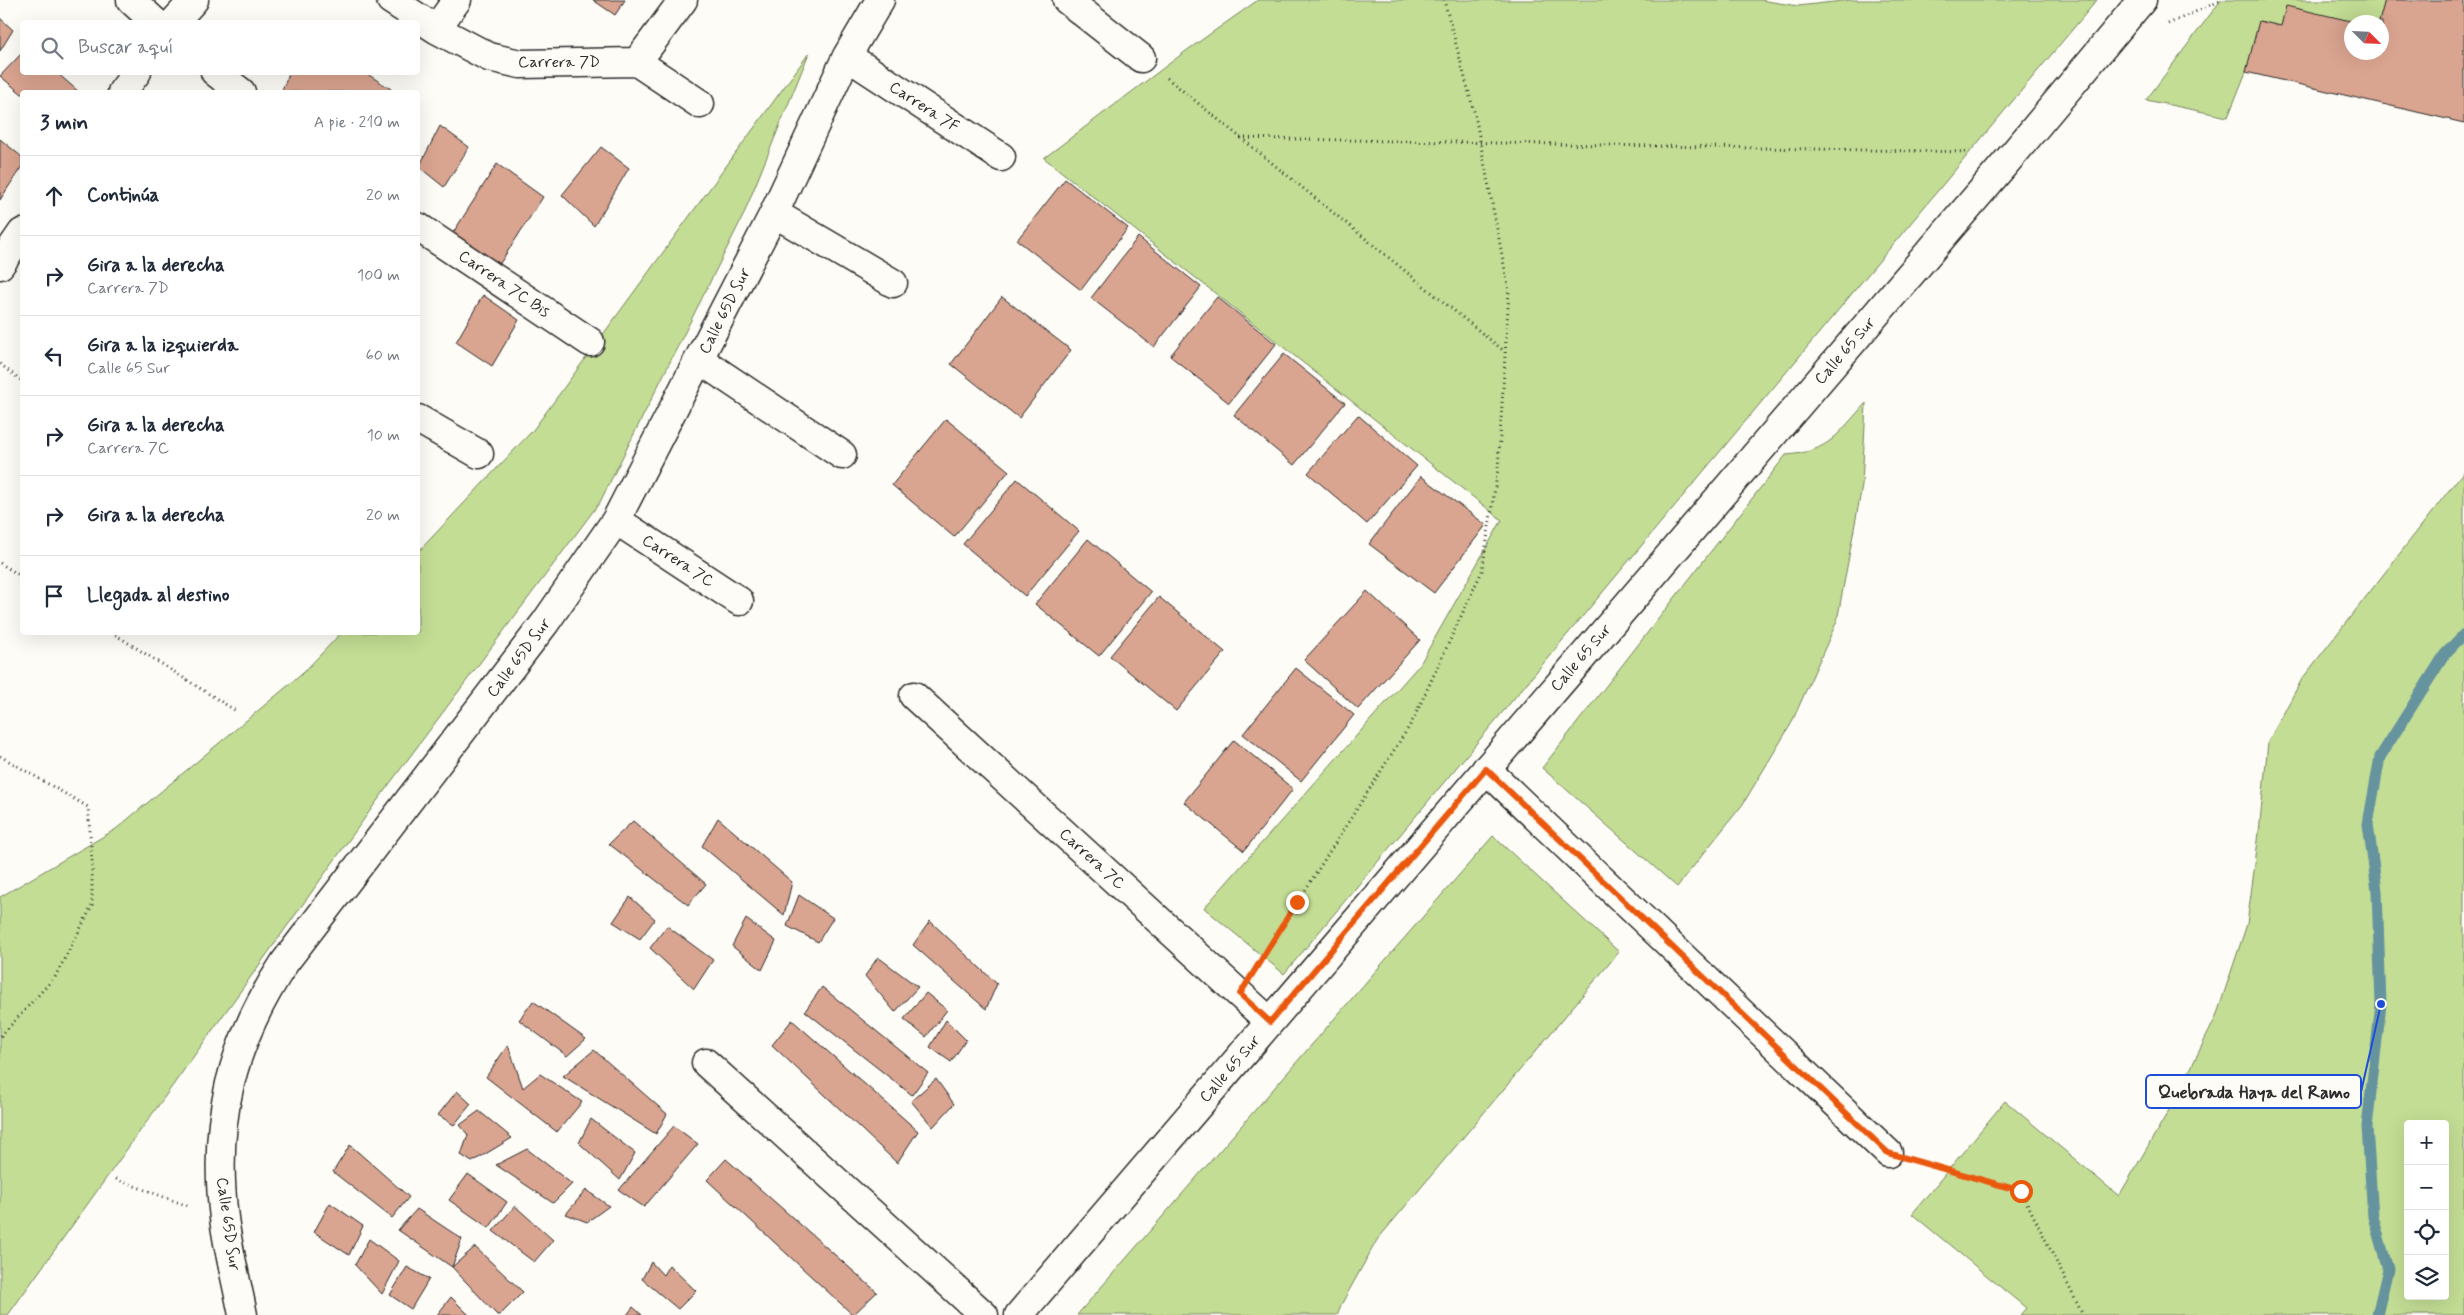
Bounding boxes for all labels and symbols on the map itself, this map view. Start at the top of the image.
north arrow [2344,15,2389,60]
street label: Carrera 7D [518,52,600,73]
street label: Carrera 7F [885,77,963,137]
street label: Carrera 7C Bis [454,246,554,322]
street label: Calle 65D Sur [694,264,756,358]
street label: Calle 65 Sur [1810,313,1880,389]
street label: Carrera 7C [638,530,718,592]
street label: Calle 65D Sur [482,614,556,702]
street label: Calle 65 Sur [1546,620,1616,696]
street label: Carrera 7C [1054,824,1130,894]
route end [1286,891,1309,914]
street label: Calle 65 Sur [1195,1031,1265,1107]
callout: Quebrada Haya del Ramo [2146,1075,2361,1108]
text: Quebrada Haya del Ramo [2158,1081,2350,1105]
street label: Calle 65D Sur [211,1176,245,1273]
route start [2010,1180,2033,1203]

